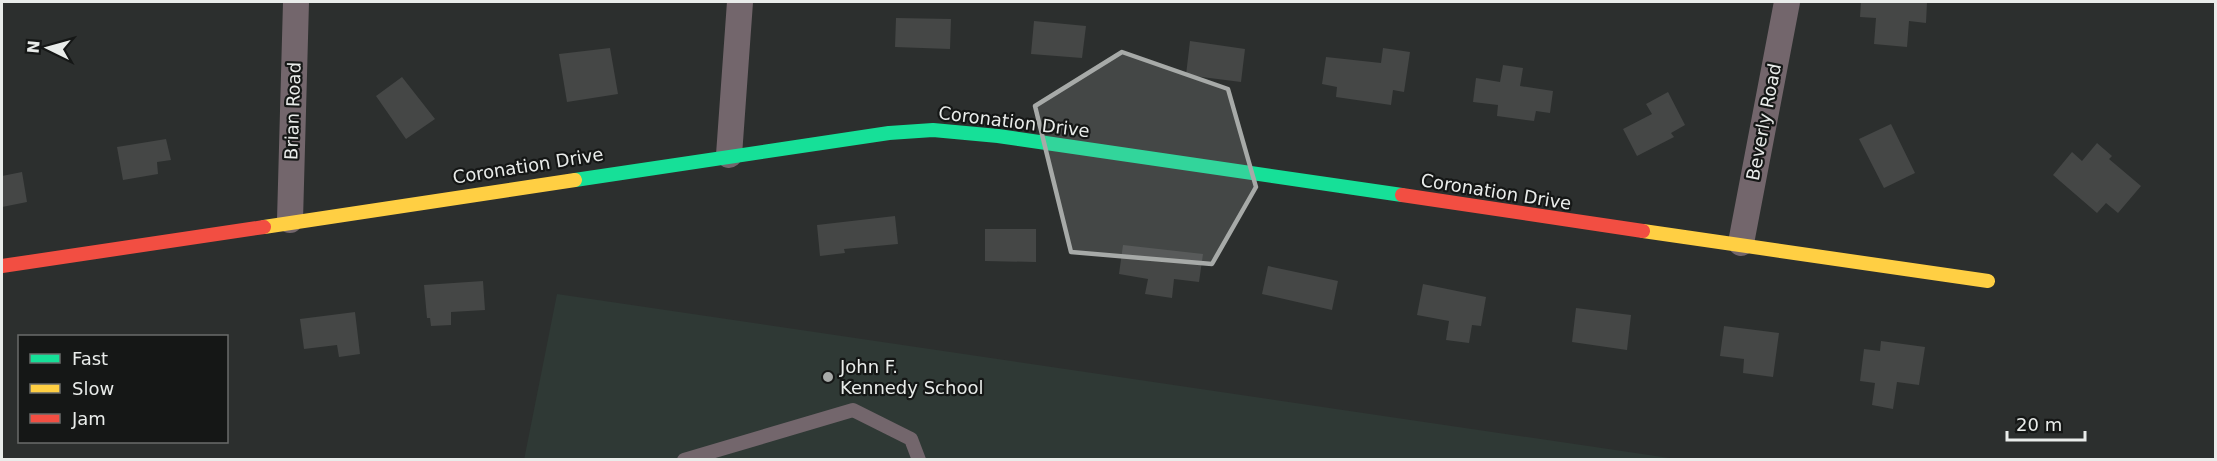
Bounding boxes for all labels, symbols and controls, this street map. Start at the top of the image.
north arrow [18,18,78,78]
text: N [24,39,44,54]
street label: Beverly Road [1742,61,1785,182]
street label: Brian Road [280,62,305,160]
street label: Coronation Drive [937,102,1091,141]
street label: Coronation Drive [451,143,605,188]
street label: Coronation Drive [1419,169,1573,214]
legend [18,335,228,443]
text: Fast [72,348,108,369]
place label: John F. Kennedy School [839,356,983,398]
marker: John F. Kennedy School [821,370,835,384]
text: Slow [72,378,114,399]
scale bar [2007,404,2085,442]
text: Jam [71,408,106,429]
text: 20 m [2016,414,2062,435]

